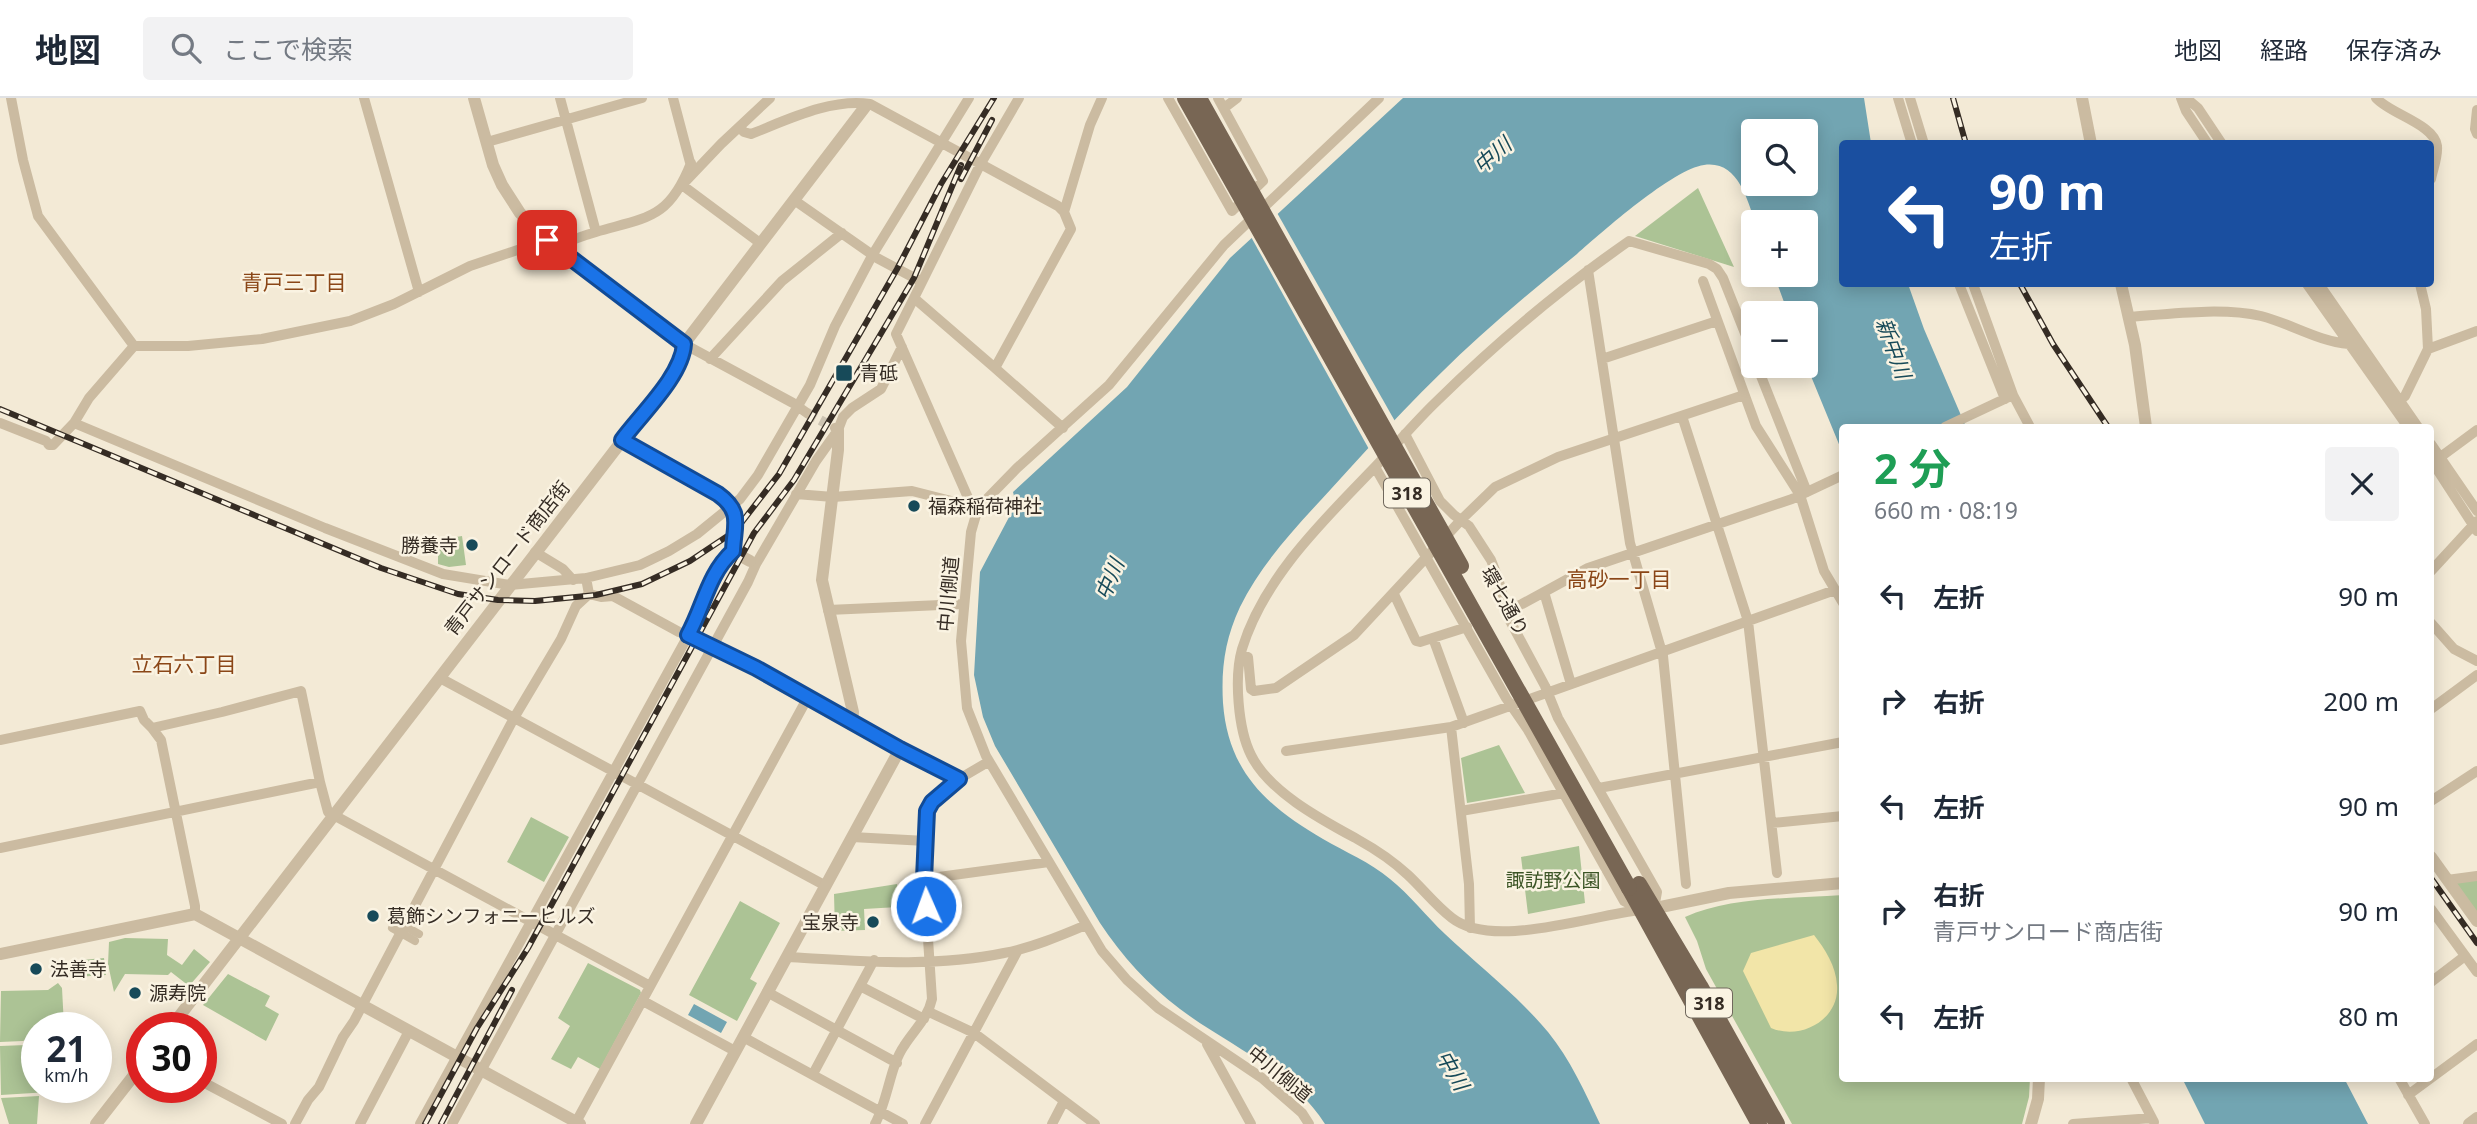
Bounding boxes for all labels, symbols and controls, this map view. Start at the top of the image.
search box [143,17,633,80]
text: 地図 [35,27,101,72]
icon: search [167,29,205,67]
text: ここで検索 [223,31,353,67]
text: 地図 [2174,33,2222,66]
text: 経路 [2260,33,2308,66]
text: 保存済み [2346,33,2442,66]
map controls [1741,119,1818,378]
button: search [1741,119,1818,196]
water label: 中川 [1467,129,1519,179]
text: 90 m [1989,158,2106,224]
icon: left [1874,168,1965,259]
pin [517,210,577,270]
button: + [1741,210,1818,287]
icon: arrive [528,221,566,259]
text: 左折 [1989,224,2053,267]
district label: 青戸三丁目 [242,268,347,296]
button: − [1741,301,1818,378]
water label: 新中川 [1870,314,1919,384]
place label: 青砥 [860,360,898,386]
marker: 青砥 [834,363,854,383]
text: 2 分 [1874,439,1951,496]
button: close [2325,447,2399,521]
street label: 青戸サンロード商店街 [438,475,576,641]
road number: 318 [1384,478,1430,508]
place label: 福森稲荷神社 [928,493,1042,519]
text: 660 m · 08:19 [1874,494,2018,526]
marker: 福森稲荷神社 [906,498,922,514]
place label: 勝養寺 [401,532,458,558]
marker: 勝養寺 [464,537,480,553]
water label: 中川 [1088,552,1131,604]
street label: 中川側道 [932,555,964,633]
street label: 環七通り [1475,561,1535,641]
district label: 高砂一丁目 [1567,565,1672,593]
icon: left [1874,577,1912,615]
text: 90 m [2338,578,2399,614]
text: 左折 [1933,579,1985,615]
district label: 立石六丁目 [132,650,237,678]
icon: right [1874,682,1912,720]
text: 200 m [2323,683,2399,719]
text: 右折 [1933,684,1985,720]
icon: left [1874,787,1912,825]
text: 90 m [2338,788,2399,824]
text: 左折 [1933,789,1985,825]
park label: 諏訪野公園 [1505,867,1601,893]
position arrow [889,869,963,943]
text: 右折 [1933,877,1985,913]
icon: right [1874,892,1912,930]
text: 90 m [2338,893,2399,929]
place label: 葛飾シンフォニーヒルズ [387,903,595,929]
marker: 葛飾シンフォニーヒルズ [365,908,381,924]
place label: 宝泉寺 [802,909,859,935]
marker: 宝泉寺 [865,914,881,930]
text: 青戸サンロード商店街 [1933,915,2163,947]
place label: 法善寺 [50,956,107,982]
marker: 法善寺 [28,961,44,977]
place label: 源寿院 [149,980,206,1006]
marker: 源寿院 [127,985,143,1001]
road number: 318 [1686,988,1732,1018]
icon: left [1874,997,1912,1035]
text: 80 m [2338,998,2399,1034]
text: 左折 [1933,999,1985,1035]
speed limit sign: 30 [126,1012,217,1103]
text: 21 [46,1025,87,1072]
street label: 中川側道 [1242,1040,1318,1108]
water label: 中川 [1430,1045,1477,1097]
text: km/h [44,1063,89,1087]

